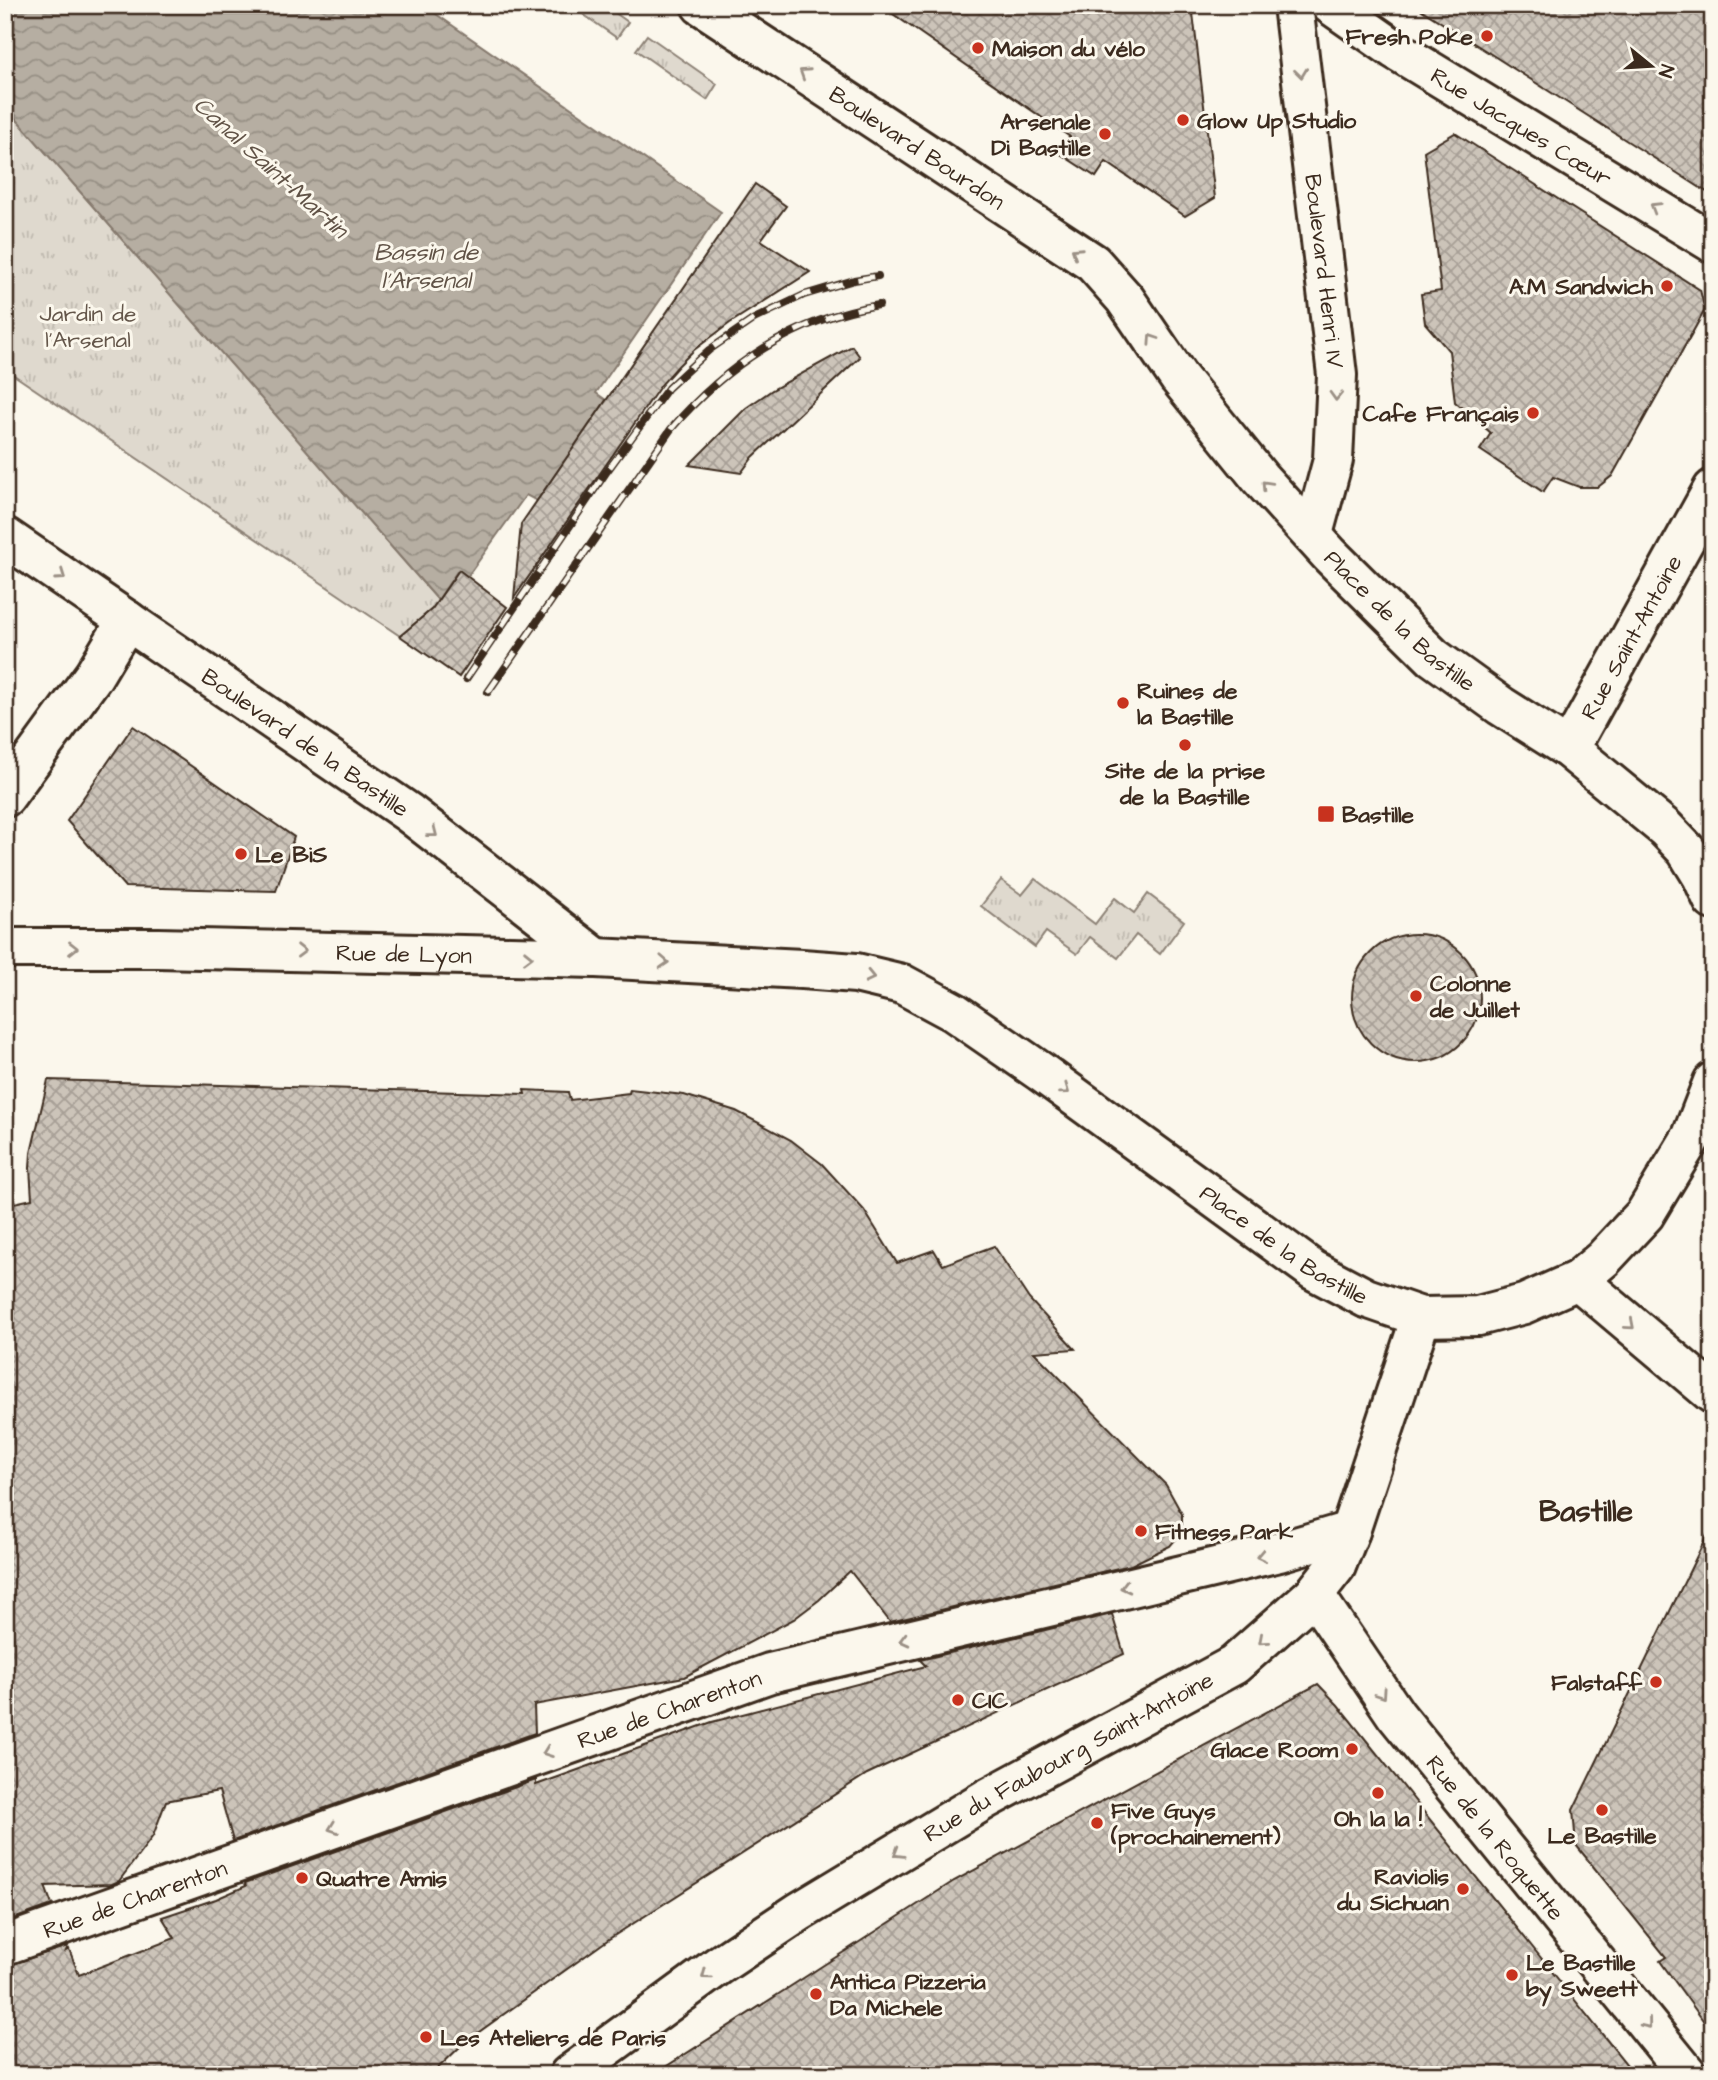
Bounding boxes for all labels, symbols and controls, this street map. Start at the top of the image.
place label: Fresh Poke [1346,21,1474,53]
marker: Fresh Poke [1479,28,1495,44]
north arrow [1616,32,1686,102]
place label: Maison du vélo [992,33,1145,65]
marker: Maison du vélo [970,40,986,56]
street label: Rue Jacques Cœur [1424,60,1618,195]
text: N [1651,61,1680,81]
one-way arrow [1294,67,1309,79]
one-way arrow [799,69,812,81]
street label: Boulevard Bourdon [823,79,1011,218]
water label: Canal Saint-Martin [185,89,357,248]
place label: Glow Up Studio [1197,105,1356,137]
place label: Arsenale Di Bastille [991,106,1092,164]
marker: Glow Up Studio [1175,112,1191,128]
marker: Arsenale Di Bastille [1097,126,1113,142]
street label: Boulevard Henri IV [1296,172,1351,371]
one-way arrow [1649,202,1662,215]
water label: Bassin de l'Arsenal [374,236,479,298]
one-way arrow [1071,248,1084,260]
place label: A.M Sandwich [1509,271,1654,303]
marker: A.M Sandwich [1659,278,1675,294]
park label: Jardin de l'Arsenal [40,298,136,356]
one-way arrow [1147,333,1160,346]
one-way arrow [1328,391,1343,402]
place label: Cafe Français [1363,398,1519,430]
marker: Cafe Français [1525,405,1541,421]
one-way arrow [1262,480,1275,493]
street label: Place de la Bastille [1317,543,1482,700]
street label: Rue Saint-Antoine [1573,549,1690,726]
one-way arrow [53,568,66,580]
street label: Boulevard de la Bastille [195,661,415,825]
place label: Ruines de la Bastille [1137,675,1238,733]
marker: Ruines de la Bastille [1115,695,1131,711]
marker: Site de la prise de la Bastille [1177,737,1193,753]
place label: Site de la prise de la Bastille [1104,755,1266,813]
place label: Bastille [1342,799,1415,831]
marker: Bastille [1316,804,1336,824]
one-way arrow [426,824,438,837]
place label: Le BiS [255,839,327,871]
marker: Le BiS [233,846,249,862]
street label: Rue de Lyon [335,937,472,973]
one-way arrow [69,940,79,956]
one-way arrow [296,943,307,959]
one-way arrow [524,949,534,965]
one-way arrow [659,954,670,969]
one-way arrow [864,968,876,983]
place label: Colonne de Juillet [1429,968,1520,1026]
marker: Colonne de Juillet [1408,988,1424,1004]
one-way arrow [1057,1082,1070,1094]
street label: Place de la Bastille [1193,1178,1373,1313]
one-way arrow [1621,1317,1634,1329]
district label: Bastille [1539,1491,1633,1533]
place label: Fitness Park [1155,1516,1294,1548]
marker: Fitness Park [1133,1523,1149,1539]
one-way arrow [1255,1547,1267,1562]
one-way arrow [1120,1579,1132,1593]
one-way arrow [1258,1631,1271,1644]
one-way arrow [898,1632,910,1646]
street label: Rue de Charenton [573,1662,766,1757]
street label: Rue du Faubourg Saint-Antoine [918,1664,1219,1850]
place label: Falstaff [1551,1667,1643,1699]
marker: Falstaff [1648,1674,1664,1690]
place label: CIC [972,1685,1009,1717]
one-way arrow [1374,1686,1386,1699]
marker: CIC [950,1692,966,1708]
place label: Glace Room [1210,1734,1339,1766]
marker: Glace Room [1344,1741,1360,1757]
one-way arrow [542,1744,554,1758]
street label: Rue de la Roquette [1418,1749,1571,1928]
marker: Oh la la ! [1370,1785,1386,1801]
place label: Five Guys (prochainement) [1110,1795,1281,1853]
marker: Le Bastille [1594,1802,1610,1818]
place label: Oh la la ! [1334,1803,1423,1835]
marker: Five Guys (prochainement) [1089,1815,1105,1831]
one-way arrow [327,1820,340,1834]
place label: Le Bastille [1547,1820,1657,1852]
one-way arrow [892,1844,905,1857]
street label: Rue de Charenton [39,1852,232,1947]
place label: Raviolis du Sichuan [1336,1861,1450,1919]
place label: Quatre Amis [316,1863,448,1895]
marker: Quatre Amis [294,1870,310,1886]
marker: Raviolis du Sichuan [1455,1881,1471,1897]
place label: Le Bastille by Sweett [1526,1947,1638,2007]
place label: Antica Pizzeria Da Michele [830,1966,986,2024]
one-way arrow [701,1967,714,1979]
marker: Le Bastille by Sweett [1504,1967,1520,1983]
marker: Antica Pizzeria Da Michele [808,1986,824,2002]
one-way arrow [1639,2016,1651,2029]
place label: Les Ateliers de Paris [440,2022,667,2054]
marker: Les Ateliers de Paris [418,2029,434,2045]

